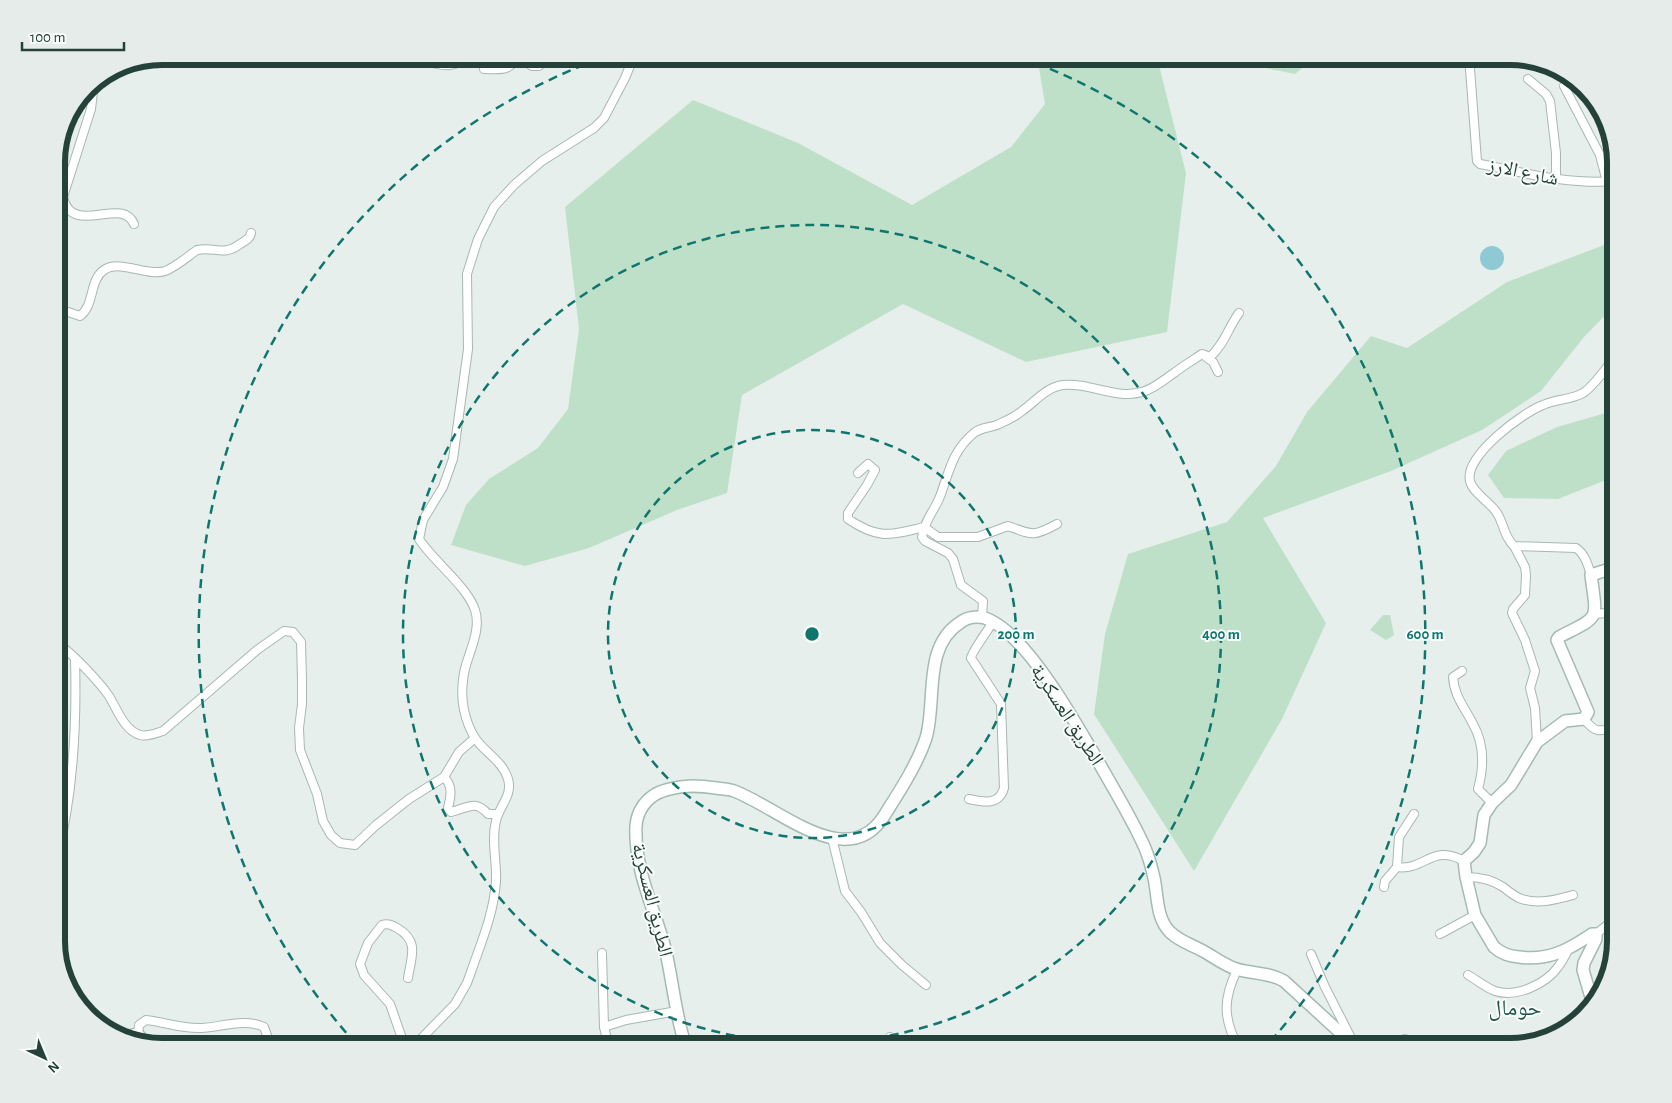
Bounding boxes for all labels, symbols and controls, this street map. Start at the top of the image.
scale bar [22,20,125,52]
text: 100 m [30,30,65,45]
street label: شارع الارز [1484,155,1560,191]
centre of rings [803,625,821,643]
text: 200 m [997,627,1035,642]
text: 400 m [1202,627,1240,642]
text: 600 m [1406,627,1444,642]
street label: الطريق العسكرية [1026,661,1107,770]
street label: الطريق العسكرية [627,841,676,959]
district label: حومال [1489,997,1541,1021]
north arrow [20,1033,70,1083]
text: N [45,1058,62,1075]

